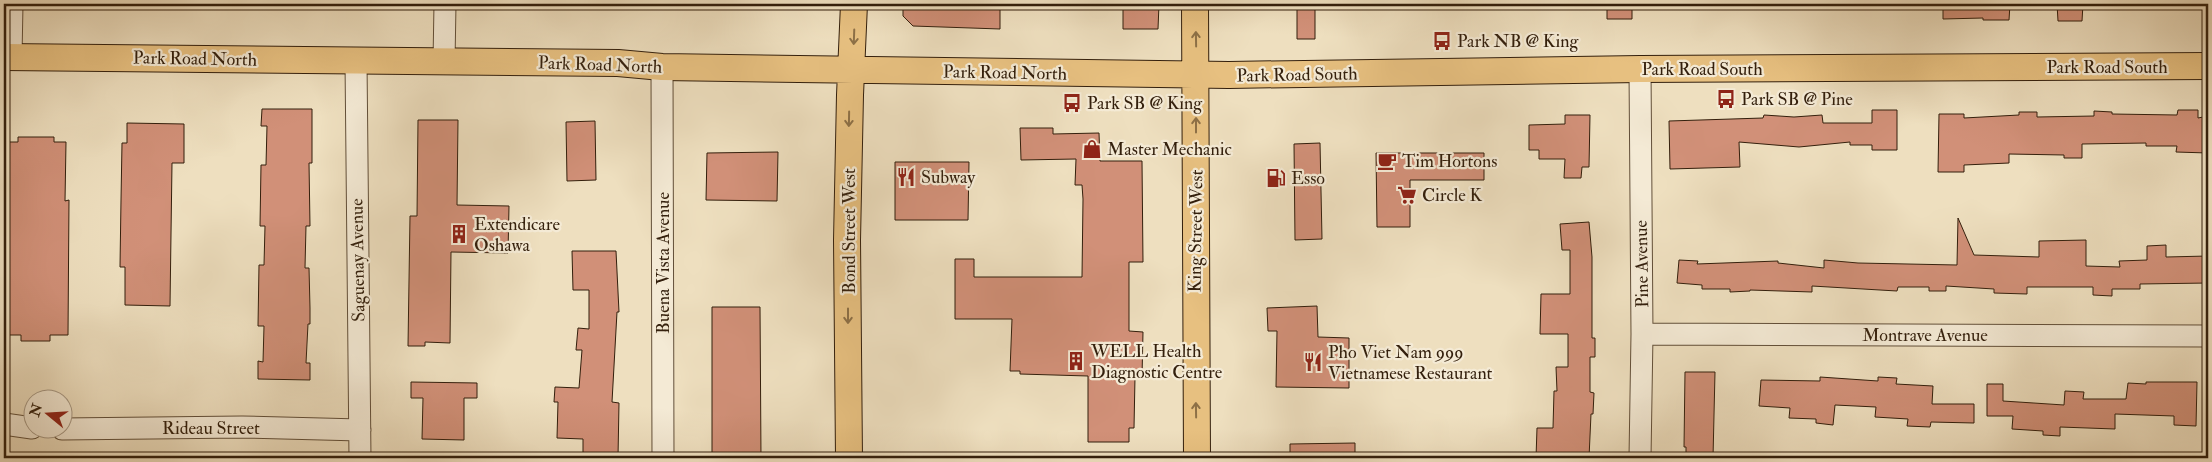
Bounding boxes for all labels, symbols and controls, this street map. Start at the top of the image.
one-way arrow [849,29,858,45]
bus stop icon: Park NB @ King [1431,30,1453,52]
place label: Park NB @ King [1457,30,1579,53]
one-way arrow [1191,31,1201,48]
street label: Park Road North [133,46,258,72]
street label: Park Road North [537,51,663,79]
street label: Park Road South [2046,56,2168,79]
street label: Park Road South [1641,58,1763,81]
street label: Park Road North [943,60,1068,86]
street label: Park Road South [1236,62,1358,88]
bus stop icon: Park SB @ Pine [1715,88,1737,110]
place label: Park SB @ Pine [1741,88,1853,111]
bus stop icon: Park SB @ King [1061,92,1083,114]
place label: Park SB @ King [1087,92,1203,115]
one-way arrow [844,110,854,127]
one-way arrow [1191,117,1201,133]
shop icon: Master Mechanic [1081,138,1103,160]
place label: Master Mechanic [1107,138,1232,161]
cafe icon: Tim Hortons [1376,150,1398,172]
place label: Tim Hortons [1402,150,1497,173]
restaurant icon: Subway [895,166,917,188]
place label: Subway [921,166,976,189]
fuel station icon: Esso [1265,167,1287,189]
place label: Esso [1291,167,1325,190]
street label: Bond Street West [838,168,861,294]
street label: King Street West [1183,169,1209,293]
supermarket icon: Circle K [1396,184,1418,206]
place label: Circle K [1422,184,1483,207]
street label: Buena Vista Avenue [652,192,675,334]
street label: Saguenay Avenue [345,198,371,322]
place label: Extendicare Oshawa [474,213,560,257]
street label: Pine Avenue [1630,219,1654,308]
building icon: Extendicare Oshawa [448,223,470,245]
one-way arrow [844,308,853,324]
street label: Montrave Avenue [1862,324,1988,347]
place label: WELL Health Diagnostic Centre [1090,340,1223,384]
place label: Pho Viet Nam 999 Vietnamese Restaurant [1328,341,1493,385]
building icon: WELL Health Diagnostic Centre [1065,350,1087,372]
restaurant icon: Pho Viet Nam 999 Vietnamese Restaurant [1302,351,1324,373]
north arrow [22,390,72,440]
text: N [26,401,46,420]
one-way arrow [1191,402,1201,418]
street label: Rideau Street [162,417,260,440]

